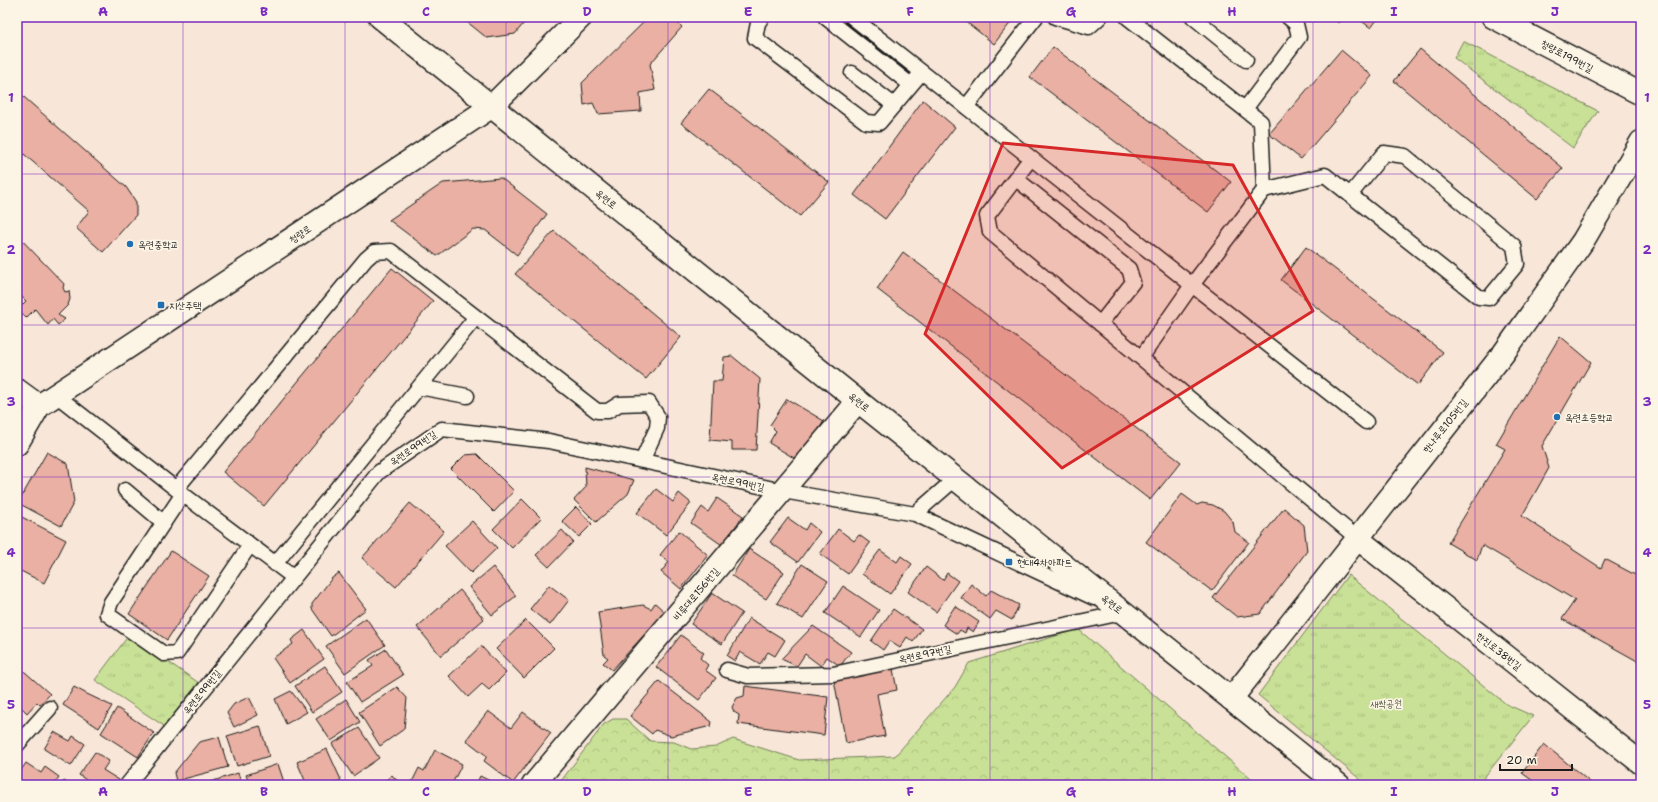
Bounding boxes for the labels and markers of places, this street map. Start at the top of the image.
place label: 옥련중학교 [138,238,178,251]
marker: 옥련중학교 [125,239,135,249]
place label: 지산주택 [169,299,201,312]
marker: 지산주택 [156,300,166,310]
place label: 옥련초등학교 [1565,411,1613,424]
marker: 옥련초등학교 [1552,412,1562,422]
place label: 현대4차아파트 [1017,556,1072,569]
marker: 현대4차아파트 [1004,557,1014,567]

